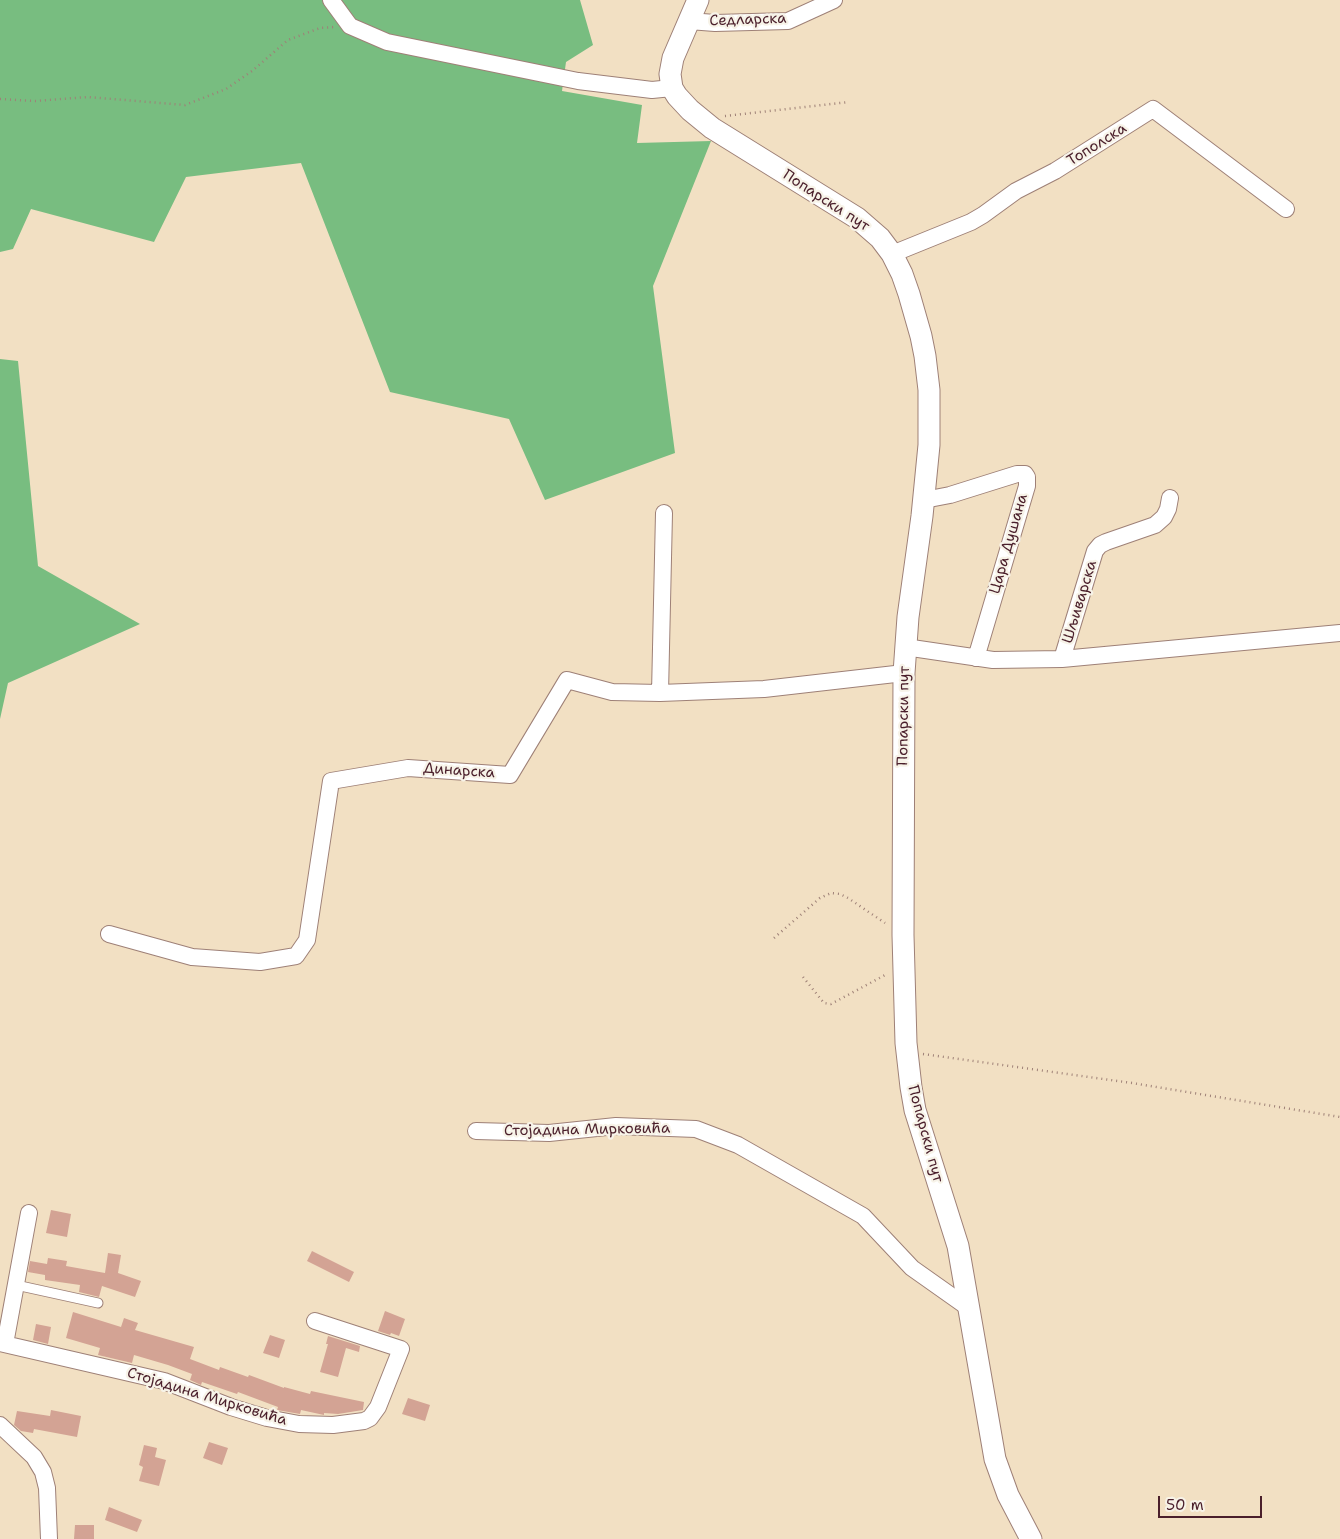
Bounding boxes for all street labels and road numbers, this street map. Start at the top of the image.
street label: Седларска [709,10,787,30]
street label: Тополска [1064,120,1130,170]
street label: Попарски пут [779,166,873,236]
street label: Цара Душана [986,492,1032,596]
street label: Шљиварска [1059,558,1101,646]
street label: Попарски пут [894,666,914,766]
street label: Динарска [423,760,495,782]
street label: Попарски пут [903,1083,947,1185]
street label: Стојадина Мирковића [504,1120,670,1140]
street label: Стојадина Мирковића [125,1364,289,1430]

